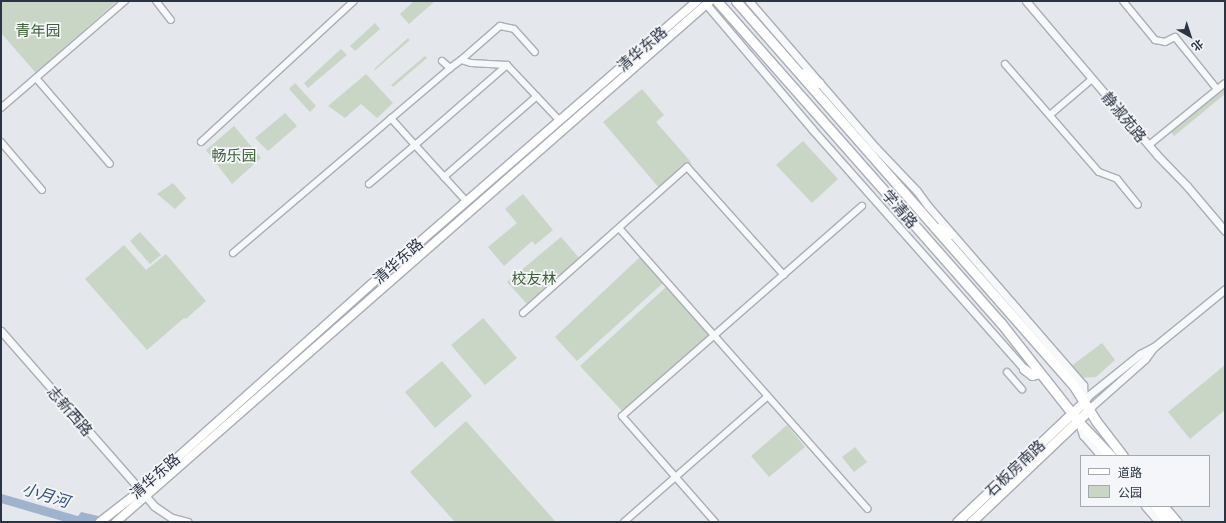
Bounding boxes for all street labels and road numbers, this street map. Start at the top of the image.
street label: 清华东路 [613,23,671,75]
street label: 静淑苑路 [1098,88,1150,146]
street label: 学清路 [878,186,922,232]
street label: 清华东路 [369,235,427,287]
street label: 志新西路 [44,382,96,440]
street label: 石板房南路 [981,436,1049,500]
street label: 清华东路 [126,450,184,502]

